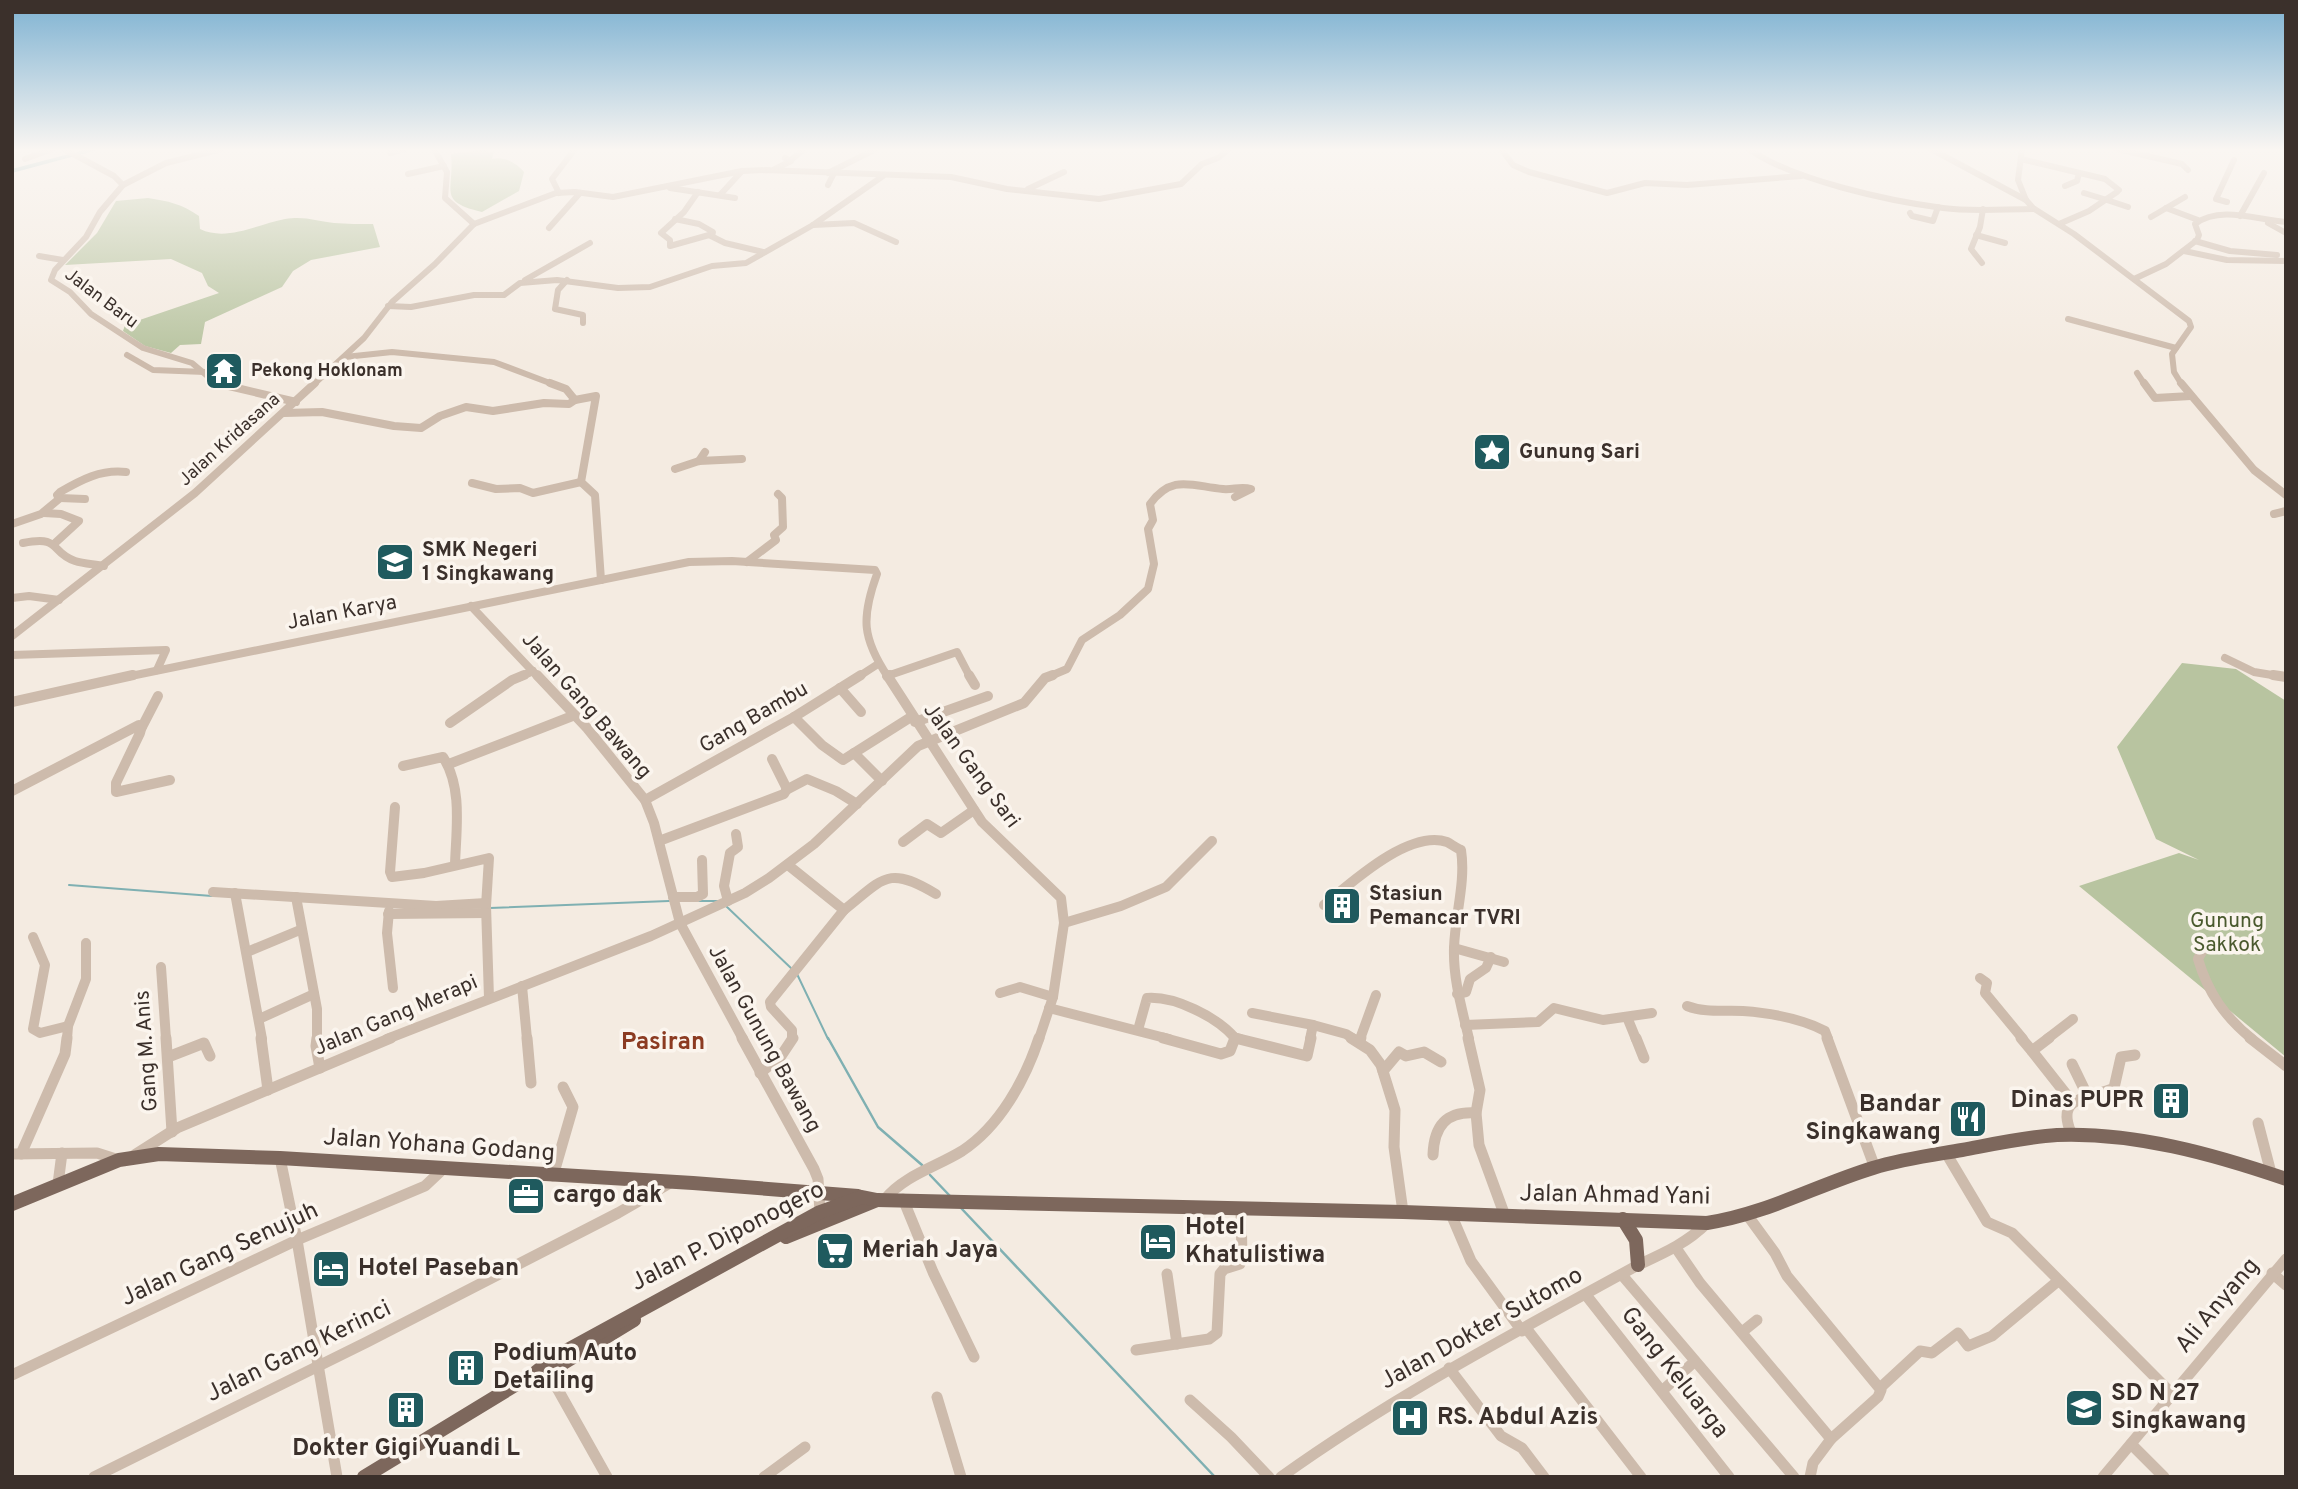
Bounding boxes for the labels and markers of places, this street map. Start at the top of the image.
temple icon: Pekong Hoklonam [203,350,245,392]
place label: Pekong Hoklonam [251,360,403,383]
place icon: Gunung Sari [1471,431,1513,473]
place label: Gunung Sari [1519,439,1640,466]
place label: SMK Negeri 1 Singkawang [422,537,554,588]
school or university icon: SMK Negeri 1 Singkawang [374,541,416,583]
place label: Stasiun Pemancar TVRI [1369,881,1521,932]
building icon: Stasiun Pemancar TVRI [1321,885,1363,927]
building icon: Dinas PUPR [2150,1080,2192,1122]
place label: Dinas PUPR [2011,1086,2144,1116]
place label: Bandar Singkawang [1806,1090,1941,1148]
restaurant icon: Bandar Singkawang [1947,1098,1989,1140]
office icon: cargo dak [505,1175,547,1217]
place label: cargo dak [553,1181,663,1211]
place label: Hotel Khatulistiwa [1185,1213,1325,1271]
hotel icon: Hotel Khatulistiwa [1137,1221,1179,1263]
supermarket icon: Meriah Jaya [814,1230,856,1272]
place label: Meriah Jaya [862,1236,998,1266]
hotel icon: Hotel Paseban [310,1248,352,1290]
place label: Hotel Paseban [358,1254,519,1284]
place label: Podium Auto Detailing [493,1339,637,1397]
building icon: Podium Auto Detailing [445,1347,487,1389]
place label: SD N 27 Singkawang [2111,1379,2246,1437]
school or university icon: SD N 27 Singkawang [2063,1387,2105,1429]
building icon: Dokter Gigi Yuandi L [385,1389,427,1431]
hospital icon: RS. Abdul Azis [1389,1397,1431,1439]
place label: RS. Abdul Azis [1437,1403,1598,1433]
place label: Dokter Gigi Yuandi L [292,1434,520,1464]

